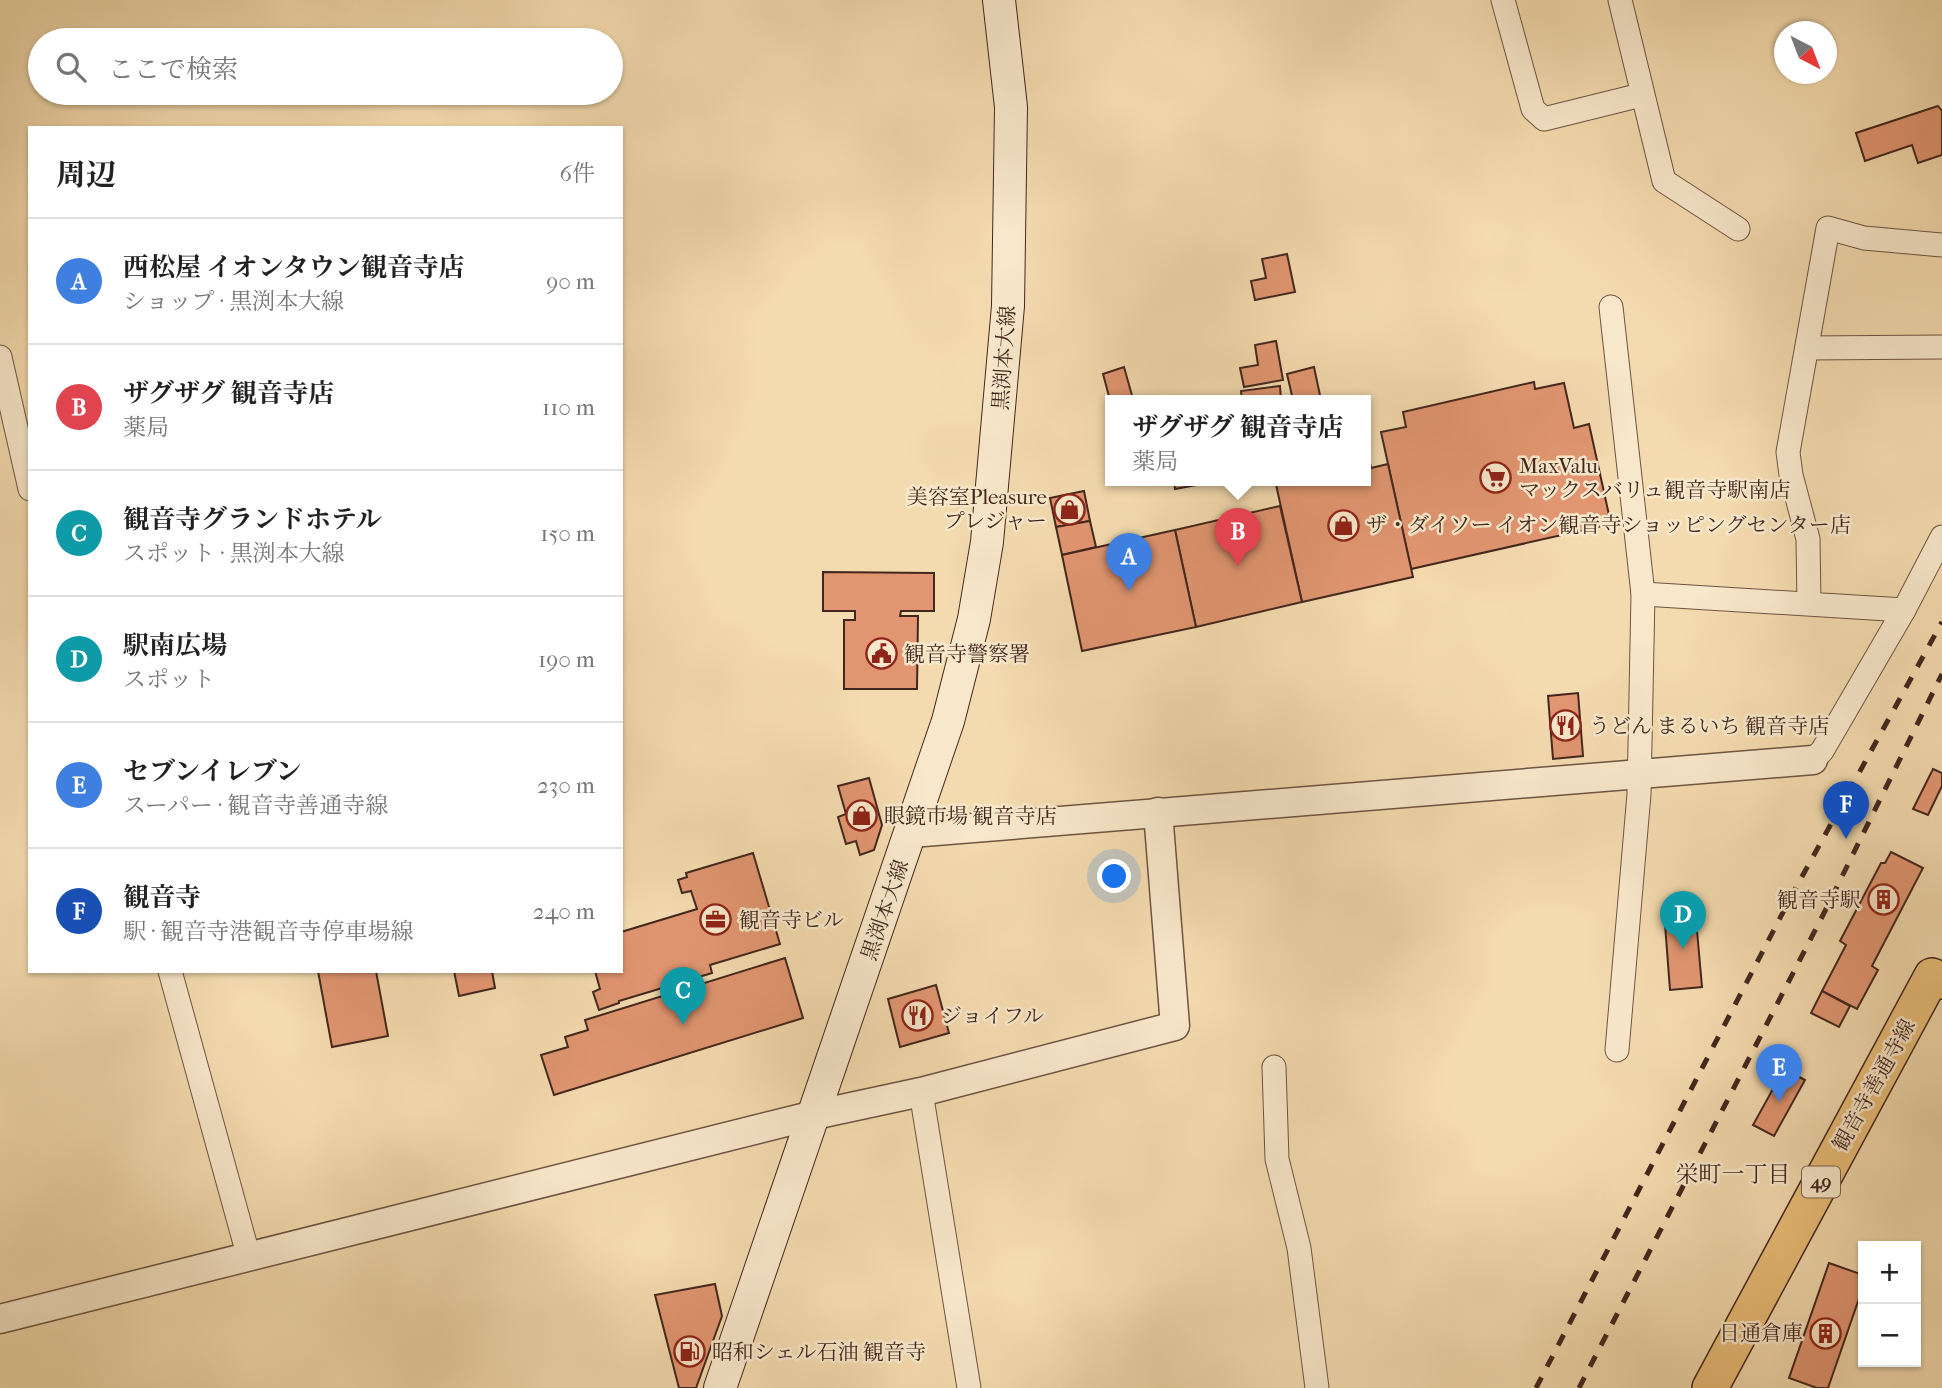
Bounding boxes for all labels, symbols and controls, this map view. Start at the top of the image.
north arrow [1774,21,1837,84]
search box [28,28,623,105]
icon: search [52,48,90,86]
text: ここで検索 [108,54,238,85]
text: 周辺 [56,158,116,193]
text: 6件 [560,160,595,187]
text: 西松屋 イオンタウン観音寺店 [123,252,465,283]
text: A [72,268,86,295]
text: 90 m [546,268,595,295]
text: ショップ · 黒渕本大線 [123,288,344,315]
street label: 黒渕本大線 [988,305,1020,411]
text: ザグザグ 観音寺店 [123,378,335,409]
text: B [72,394,86,421]
text: 110 m [542,394,595,421]
popup [1105,395,1371,486]
text: ザグザグ 観音寺店 [1132,412,1344,443]
text: 薬局 [123,414,169,441]
text: 薬局 [1132,448,1178,475]
place label: MaxValu マックスバリュ観音寺駅南店 [1519,454,1790,502]
supermarket icon: MaxValu マックスバリュ観音寺駅南店 [1479,461,1513,495]
place label: 美容室Pleasure プレジャー [907,485,1047,533]
shop icon: 美容室Pleasure プレジャー [1053,492,1087,526]
text: 観音寺グランドホテル [123,504,382,535]
pin: B [1215,508,1261,566]
shop icon: ザ・ダイソー イオン観音寺ショッピングセンター店 [1326,508,1360,542]
place label: ザ・ダイソー イオン観音寺ショッピングセンター店 [1366,513,1851,537]
text: C [71,520,87,547]
text: 150 m [540,520,595,547]
pin: A [1106,533,1152,591]
text: スポット · 黒渕本大線 [123,540,345,567]
text: 駅南広場 [123,630,227,661]
public building icon: 観音寺警察署 [864,637,898,671]
place label: 観音寺警察署 [904,642,1030,666]
text: D [70,646,88,673]
text: 190 m [538,646,595,673]
text: スポット [123,666,215,693]
restaurant icon: うどん まるいち 観音寺店 [1549,709,1583,743]
place label: うどん まるいち 観音寺店 [1589,714,1829,738]
text: セブンイレブン [123,756,302,787]
text: E [72,772,86,799]
text: 230 m [537,772,595,799]
pin: F [1823,781,1869,839]
text: スーパー · 観音寺善通寺線 [123,792,388,819]
shop icon: 眼鏡市場 観音寺店 [844,799,878,833]
place label: 眼鏡市場 観音寺店 [884,804,1057,828]
street label: 黒渕本大線 [857,856,913,964]
your location [1097,859,1131,893]
text: 観音寺 [123,882,201,913]
building icon: 観音寺駅 [1867,883,1901,917]
place label: 観音寺駅 [1777,888,1861,912]
pin: D [1660,891,1706,949]
text: F [73,898,85,925]
text: 240 m [533,898,595,925]
office icon: 観音寺ビル [699,903,733,937]
place label: 観音寺ビル [739,908,844,932]
text: 駅 · 観音寺港観音寺停車場線 [123,918,414,945]
pin: C [660,967,706,1025]
restaurant icon: ジョイフル [901,999,935,1033]
place label: ジョイフル [941,1004,1044,1028]
street label: 観音寺善通寺線 [1828,1015,1920,1155]
pin: E [1756,1044,1802,1102]
district label: 栄町一丁目 [1676,1161,1791,1188]
road number: 49 [1802,1166,1840,1198]
map controls [1858,1241,1921,1367]
button: + [1858,1241,1921,1304]
button: − [1858,1304,1921,1367]
building icon: 日通倉庫 [1809,1316,1843,1350]
place label: 日通倉庫 [1719,1321,1803,1345]
fuel station icon: 昭和シェル石油 観音寺 [672,1335,706,1369]
place label: 昭和シェル石油 観音寺 [712,1340,926,1364]

